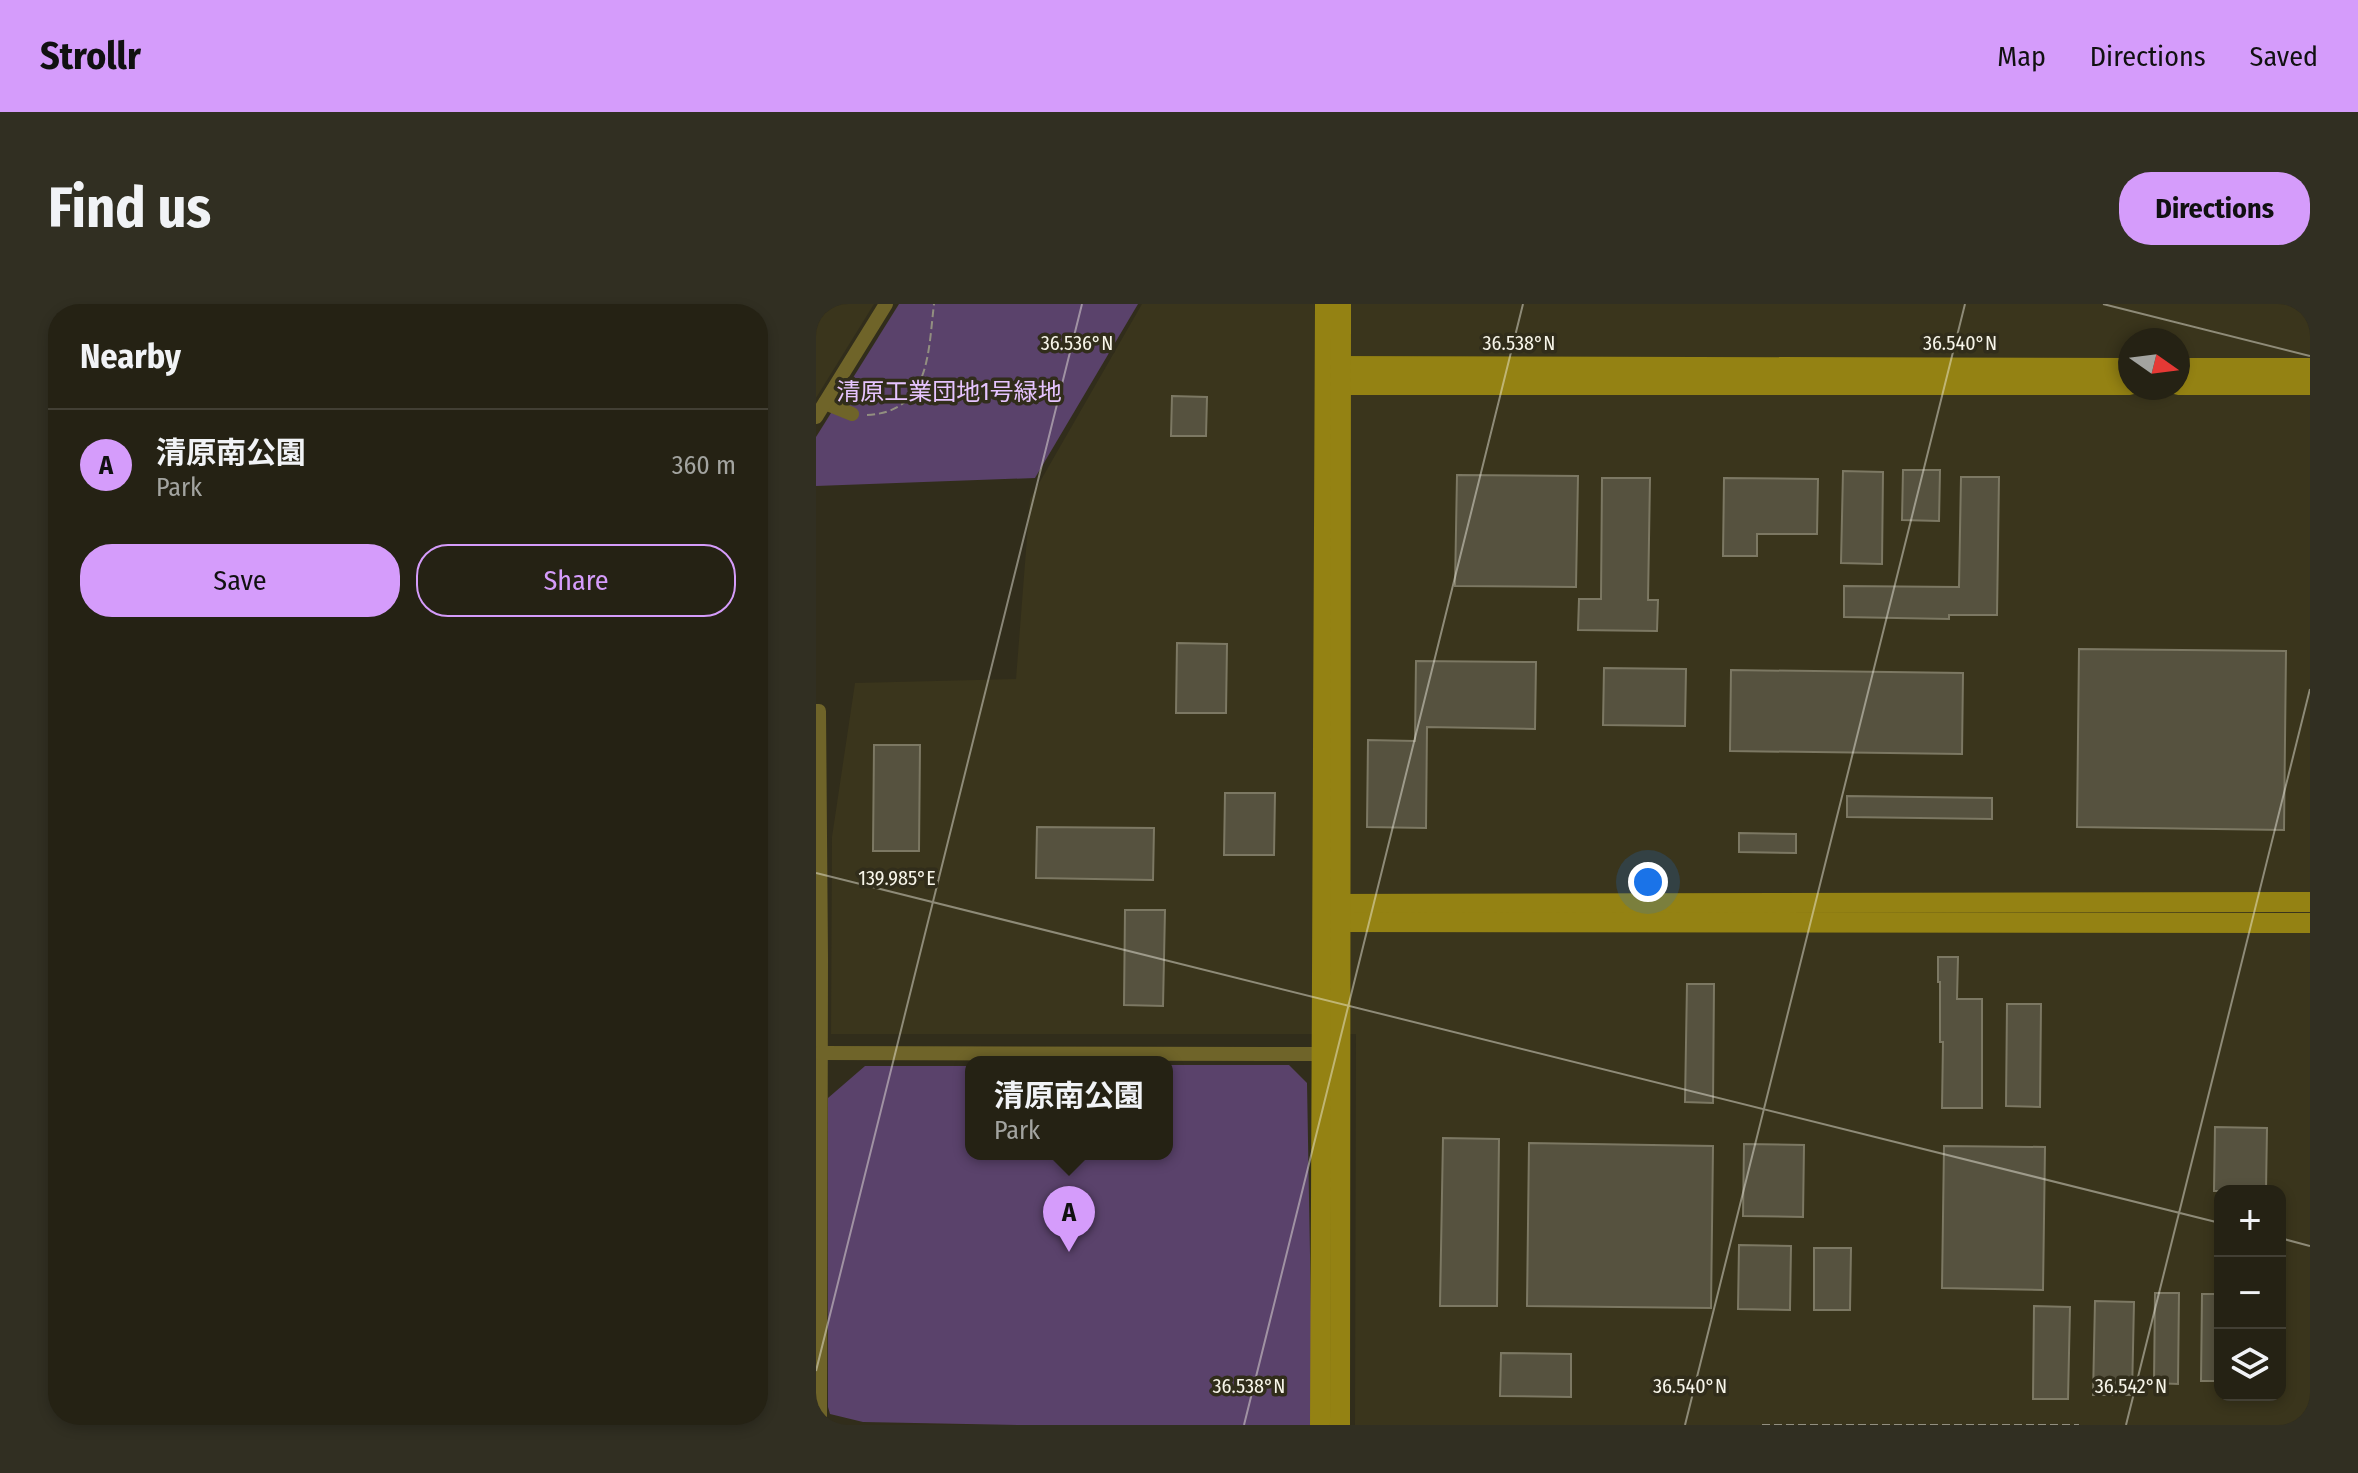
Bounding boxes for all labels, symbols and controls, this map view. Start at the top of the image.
text: Strollr [40,33,141,79]
text: Map [1997,40,2046,73]
text: Directions [2090,40,2206,73]
text: Saved [2250,40,2318,73]
button: Directions [2119,172,2310,245]
text: Find us [48,175,211,242]
north arrow [2118,328,2190,400]
text: 36.536°N [1041,331,1113,355]
text: 36.538°N [1483,331,1555,355]
text: 36.540°N [1923,331,1997,355]
text: Nearby [80,336,181,377]
park label: 清原工業団地1号緑地 [836,378,1062,406]
text: 清原南公園 [156,435,306,471]
text: A [99,450,113,481]
text: 360 m [672,450,736,481]
text: Park [156,472,202,503]
button: Save [80,544,400,617]
button: Share [416,544,736,617]
your location [1628,862,1668,902]
text: 139.985°E [858,866,936,890]
popup [965,1056,1173,1160]
text: 清原南公園 [994,1078,1144,1114]
text: Park [994,1115,1040,1146]
map controls [2214,1185,2286,1401]
button: + [2214,1185,2286,1257]
pin: A [1043,1186,1095,1252]
button: − [2214,1257,2286,1329]
button: layers [2214,1329,2286,1401]
text: 36.538°N [1213,1374,1285,1398]
text: 36.540°N [1653,1374,1727,1398]
text: 36.542°N [2095,1374,2167,1398]

